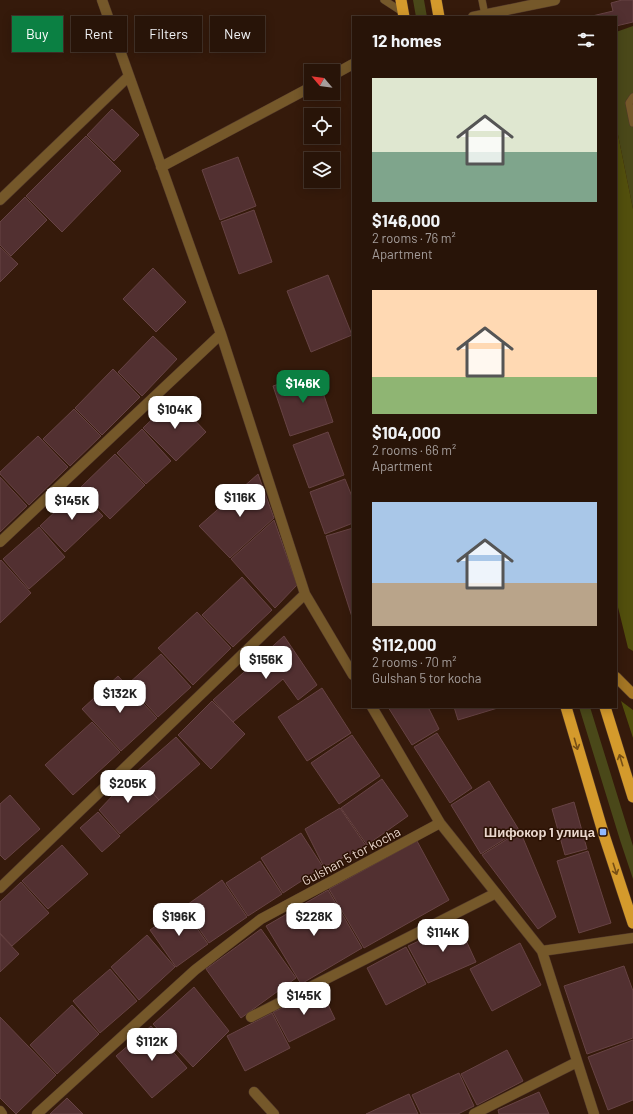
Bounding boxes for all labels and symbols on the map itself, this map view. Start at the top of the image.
north arrow [304,64,340,100]
pin: $146K [275,370,331,404]
pin: $104K [147,396,203,430]
pin: $116K [212,484,268,518]
pin: $145K [44,487,100,521]
pin: $156K [238,646,294,680]
pin: $132K [92,680,148,714]
one-way arrow [573,738,580,751]
one-way arrow [617,754,624,767]
pin: $205K [100,770,156,804]
street label: Gulshan 5 tor kocha [299,823,403,889]
place label: Шифокор 1 улица [484,824,596,840]
marker: Шифокор 1 улица [598,827,608,837]
one-way arrow [612,862,619,875]
pin: $196K [151,903,207,937]
pin: $228K [286,903,342,937]
pin: $114K [415,919,471,953]
pin: $145K [276,982,332,1016]
pin: $112K [124,1028,180,1062]

